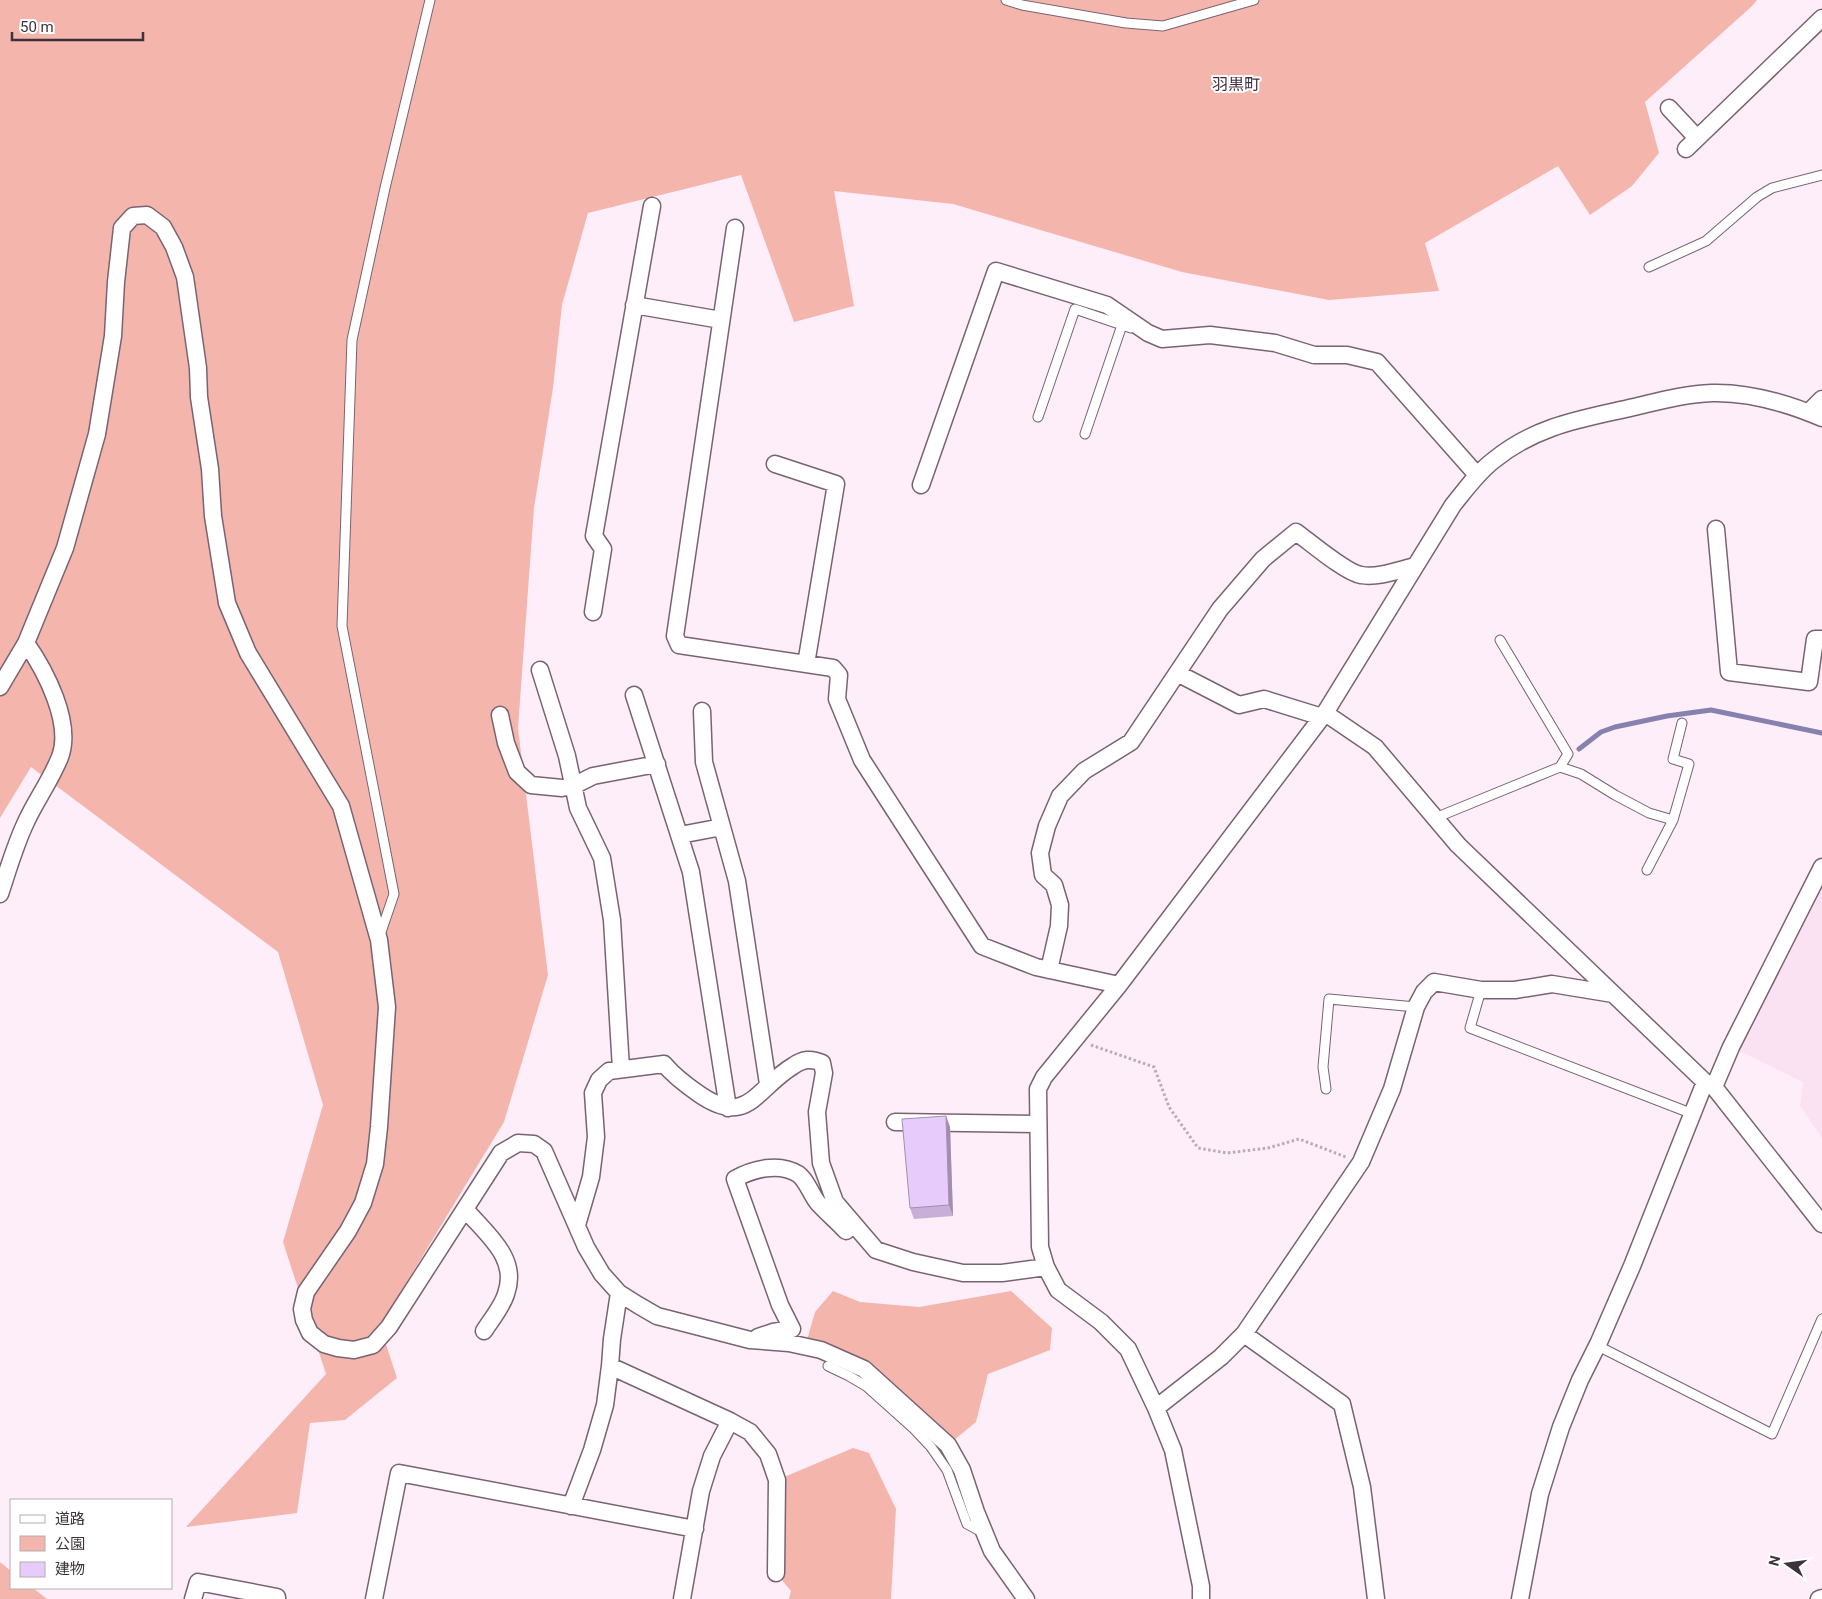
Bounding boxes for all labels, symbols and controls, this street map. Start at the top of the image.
scale bar [12,10,144,42]
text: 50 m [20,18,54,36]
district label: 羽黒町 [1212,75,1260,94]
legend [10,1499,172,1589]
text: 道路 [55,1510,85,1528]
text: 公園 [55,1535,85,1553]
north arrow [1762,1539,1812,1589]
text: N [1765,1554,1783,1568]
text: 建物 [55,1560,85,1578]

